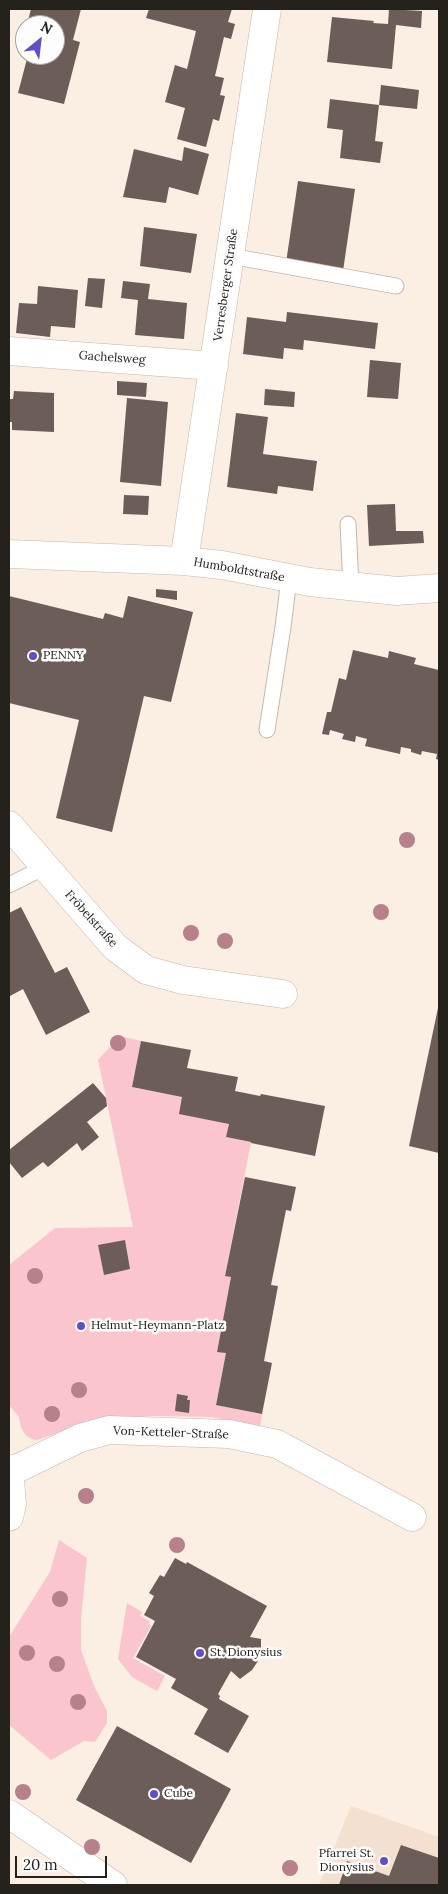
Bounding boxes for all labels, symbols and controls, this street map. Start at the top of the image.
north arrow [15,15,65,65]
text: N [38,17,56,38]
street label: Verresberger Straße [211,228,241,342]
street label: Gachelsweg [78,348,146,368]
street label: Humboldtstraße [192,555,286,585]
place label: PENNY [43,649,84,663]
marker: PENNY [27,650,39,662]
street label: Fröbelstraße [62,888,120,950]
place label: Helmut-Heymann-Platz [91,1319,224,1333]
marker: Helmut-Heymann-Platz [75,1320,87,1332]
street label: Von-Ketteler-Straße [113,1424,229,1442]
place label: St. Dionysius [210,1646,282,1660]
marker: St. Dionysius [194,1647,206,1659]
place label: Cube [164,1787,193,1801]
marker: Cube [148,1788,160,1800]
scale bar [18,1846,110,1878]
place label: Pfarrei St. Dionysius [319,1847,374,1875]
text: 20 m [23,1855,58,1874]
marker: Pfarrei St. Dionysius [378,1855,390,1867]

